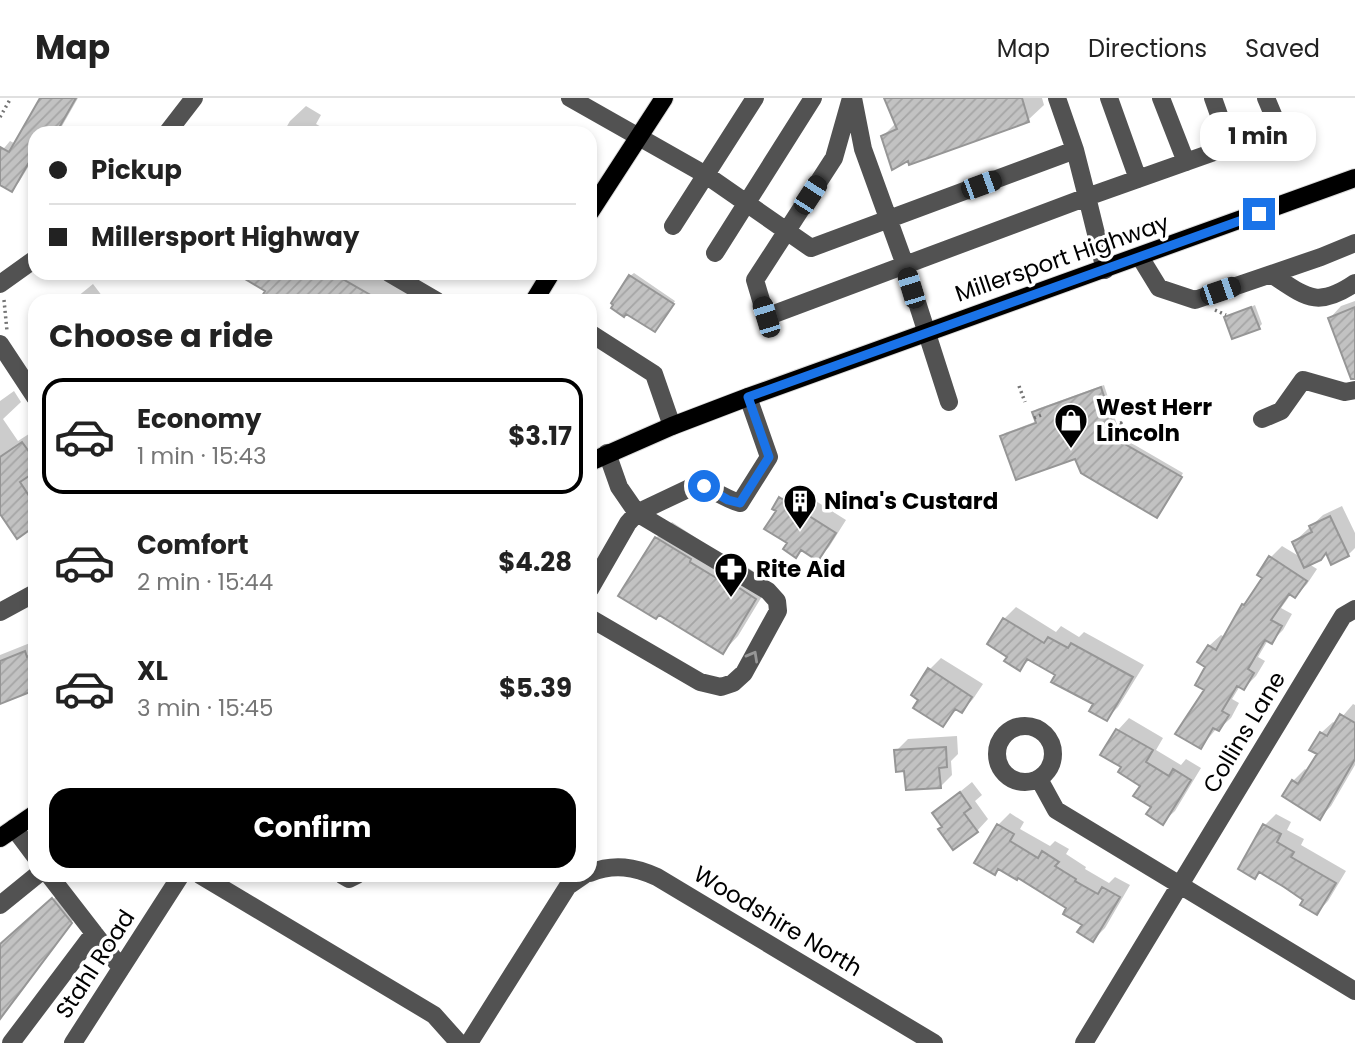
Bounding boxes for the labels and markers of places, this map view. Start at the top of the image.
place label: West Herr Lincoln [1096,391,1212,449]
shop icon: West Herr Lincoln [1052,401,1090,450]
building icon: Nina's Custard [781,482,819,531]
place label: Nina's Custard [824,485,998,517]
pharmacy icon: Rite Aid [712,550,750,599]
place label: Rite Aid [756,553,846,585]

